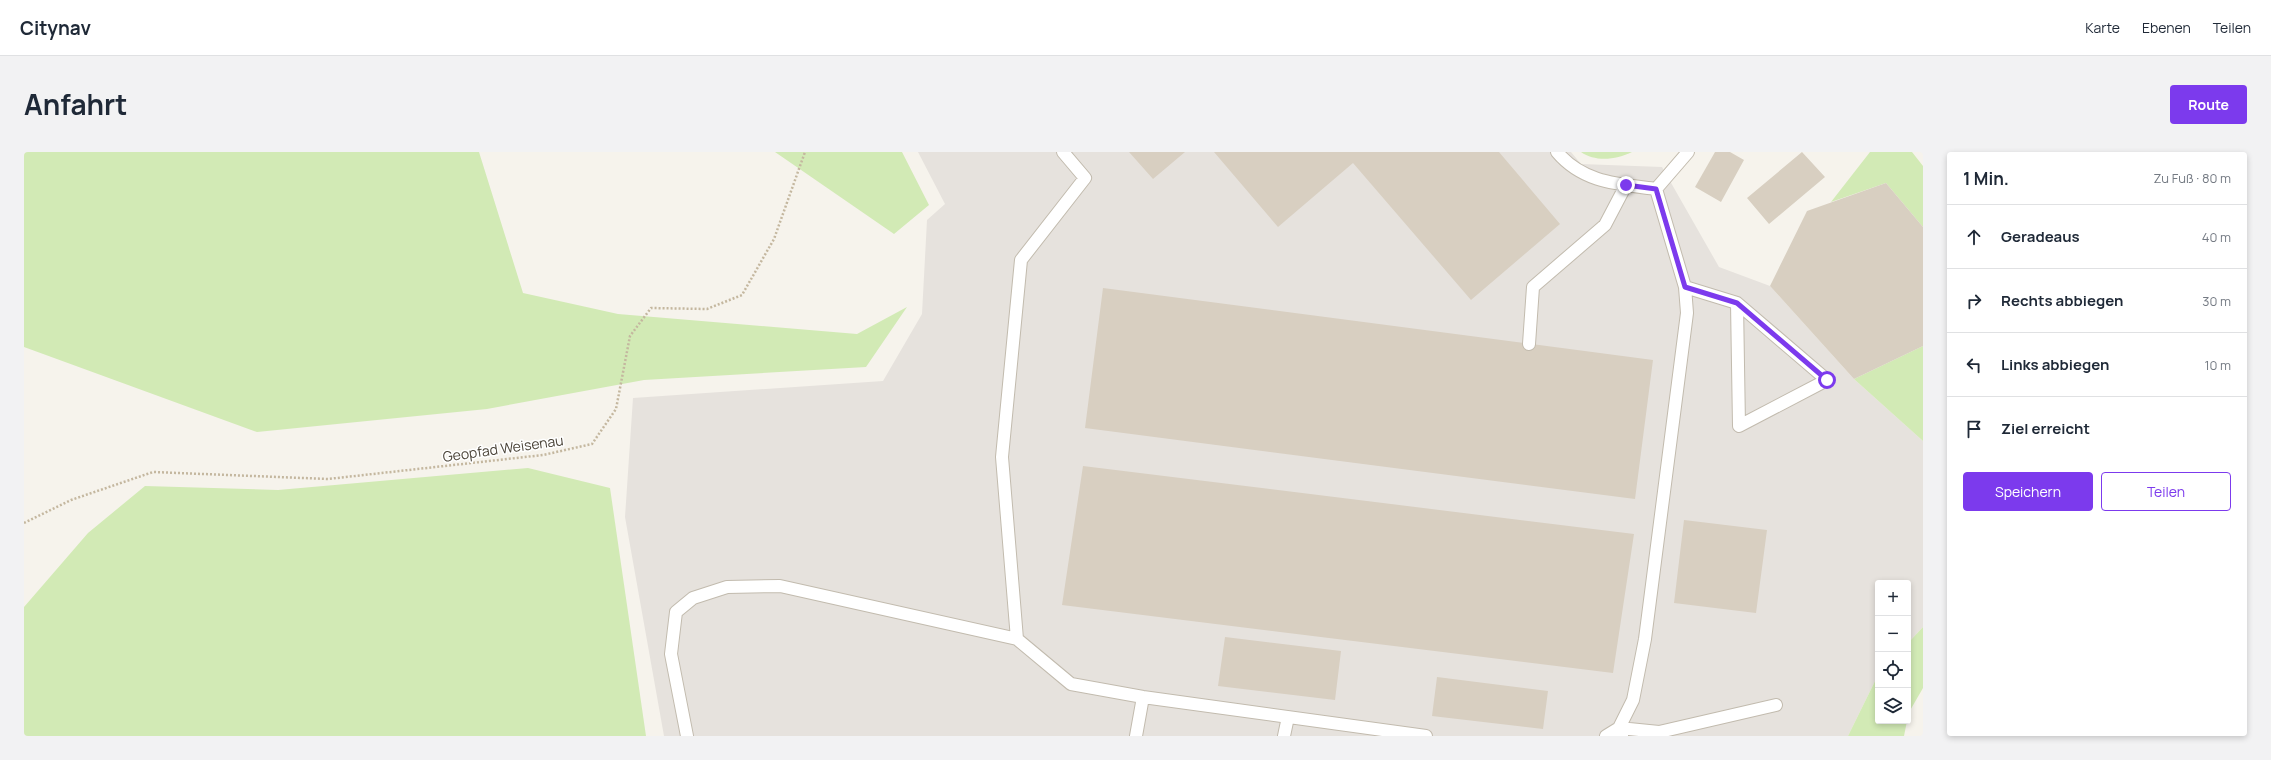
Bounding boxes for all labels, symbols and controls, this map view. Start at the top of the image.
text: Citynav [20,15,91,41]
text: Karte [2085,18,2120,37]
text: Ebenen [2142,18,2191,37]
text: Teilen [2213,18,2251,37]
text: Anfahrt [24,85,127,123]
button: Route [2170,85,2247,124]
text: 1 Min. [1963,167,2009,190]
text: Zu Fuß · 80 m [2153,169,2231,187]
route end [1617,176,1635,194]
icon: ahead [1963,226,1985,248]
text: Geradeaus [2001,226,2080,247]
text: 40 m [2202,228,2231,246]
icon: right [1963,290,1985,312]
text: Rechts abbiegen [2001,290,2123,311]
text: 30 m [2202,292,2231,310]
icon: left [1963,354,1985,376]
text: Links abbiegen [2001,354,2109,375]
text: 10 m [2204,356,2231,374]
route start [1818,371,1836,389]
icon: arrive [1963,418,1985,440]
text: Ziel erreicht [2001,418,2090,439]
street label: Geopfad Weisenau [441,430,565,466]
button: Speichern [1963,472,2093,511]
button: Teilen [2101,472,2231,511]
map controls [1875,580,1911,724]
button: + [1875,580,1911,616]
button: − [1875,616,1911,652]
button: locate [1875,652,1911,688]
button: layers [1875,688,1911,724]

